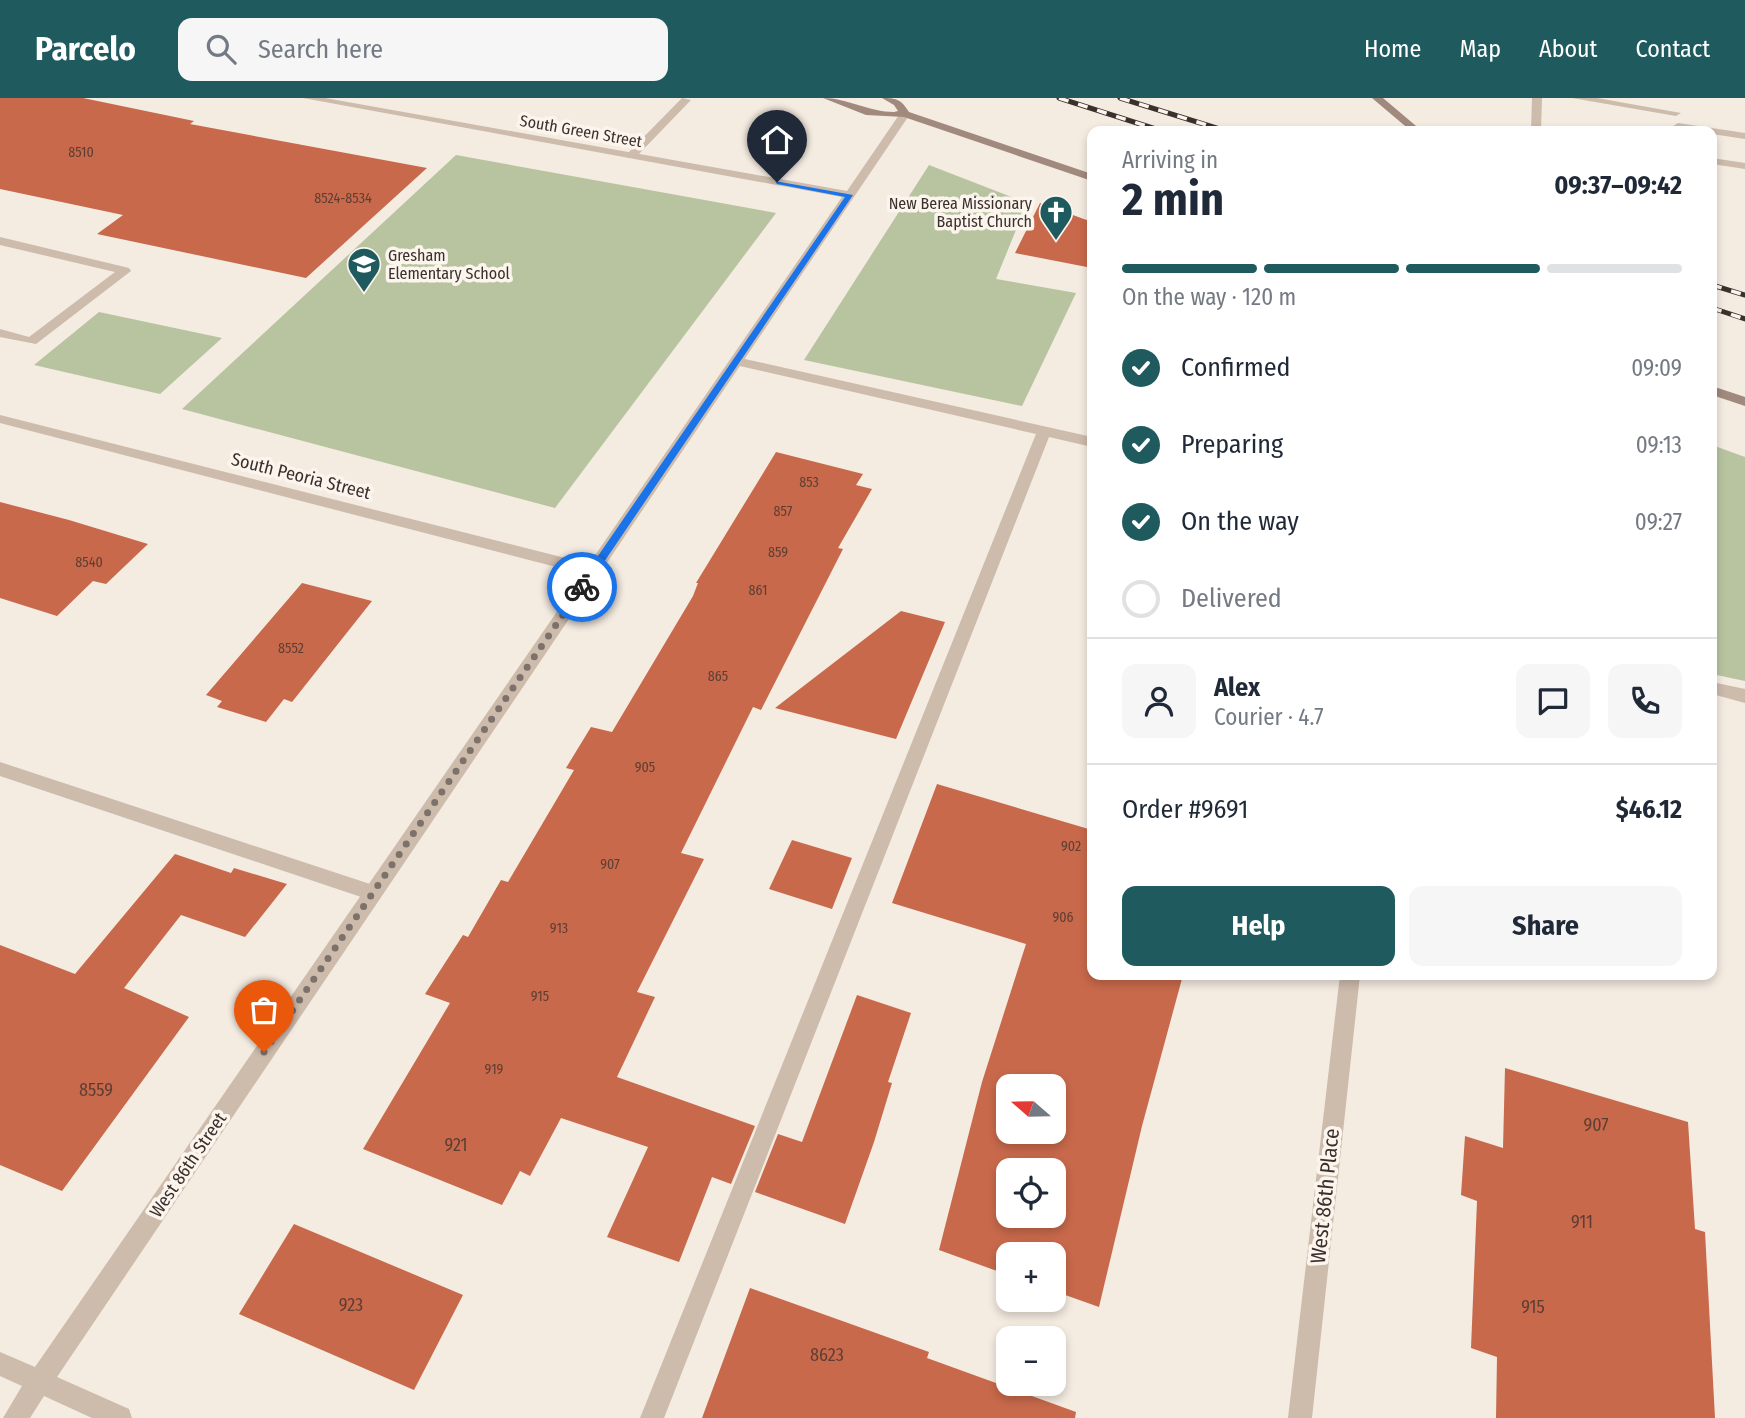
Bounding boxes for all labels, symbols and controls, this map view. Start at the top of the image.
search box [178,18,668,81]
text: Parcelo [35,29,136,69]
icon: search [202,30,240,68]
text: Search here [258,34,383,65]
text: Home [1364,35,1421,63]
text: Map [1459,35,1501,63]
text: About [1539,35,1597,63]
text: Contact [1635,35,1710,63]
pin [747,110,807,182]
street label: South Green Street [518,111,644,151]
icon: home [758,121,796,159]
house number: 8510 [68,144,94,161]
text: Arriving in [1122,146,1218,174]
text: 09:37–09:42 [1554,170,1682,201]
text: 2 min [1122,172,1224,227]
house number: 8524-8534 [314,190,372,207]
church icon: New Berea Missionary Baptist Church [1037,193,1075,242]
place label: New Berea Missionary Baptist Church [889,194,1033,231]
school or university icon: Gresham Elementary School [345,245,383,294]
place label: Gresham Elementary School [388,246,510,283]
text: On the way · 120 m [1122,283,1296,311]
icon: check [1122,349,1160,387]
text: Confirmed [1181,352,1291,383]
text: 09:09 [1631,354,1682,382]
icon: check [1122,426,1160,464]
text: Preparing [1181,429,1283,460]
text: 09:13 [1636,431,1682,459]
street label: South Peoria Street [229,448,373,504]
house number: 853 [799,474,819,491]
house number: 857 [774,503,793,520]
icon: check [1122,503,1160,541]
text: On the way [1181,506,1299,537]
text: 09:27 [1635,508,1682,536]
house number: 859 [768,544,788,561]
courier [547,552,617,622]
house number: 8540 [75,554,103,571]
icon: bike [563,568,601,606]
house number: 861 [749,582,767,599]
text: Delivered [1181,583,1282,614]
house number: 8552 [278,640,304,657]
button: person [1122,664,1196,738]
button: chat [1516,664,1590,738]
button: phone [1608,664,1682,738]
house number: 865 [708,668,728,685]
text: Alex [1214,672,1260,703]
text: Courier · 4.7 [1214,703,1324,731]
house number: 905 [635,759,655,776]
text: Order #9691 [1122,794,1248,825]
text: $46.12 [1616,794,1682,825]
house number: 902 [1061,838,1081,855]
house number: 907 [600,856,620,873]
button: Help [1122,886,1395,966]
button: Share [1409,886,1682,966]
house number: 906 [1052,909,1074,926]
house number: 913 [550,920,568,937]
pin [234,980,294,1052]
house number: 915 [531,988,549,1005]
icon: bag [245,991,283,1029]
house number: 919 [485,1061,504,1078]
north arrow [996,1074,1066,1144]
map controls [996,1074,1066,1396]
house number: 8559 [79,1079,113,1101]
street label: West 86th Street [145,1108,231,1222]
house number: 907 [1583,1114,1609,1136]
street label: West 86th Place [1305,1127,1345,1265]
house number: 921 [444,1134,468,1156]
button: locate [996,1158,1066,1228]
house number: 911 [1571,1211,1593,1233]
button: + [996,1242,1066,1312]
house number: 923 [339,1294,363,1316]
house number: 915 [1521,1296,1545,1318]
button: − [996,1326,1066,1396]
house number: 8623 [810,1344,844,1366]

